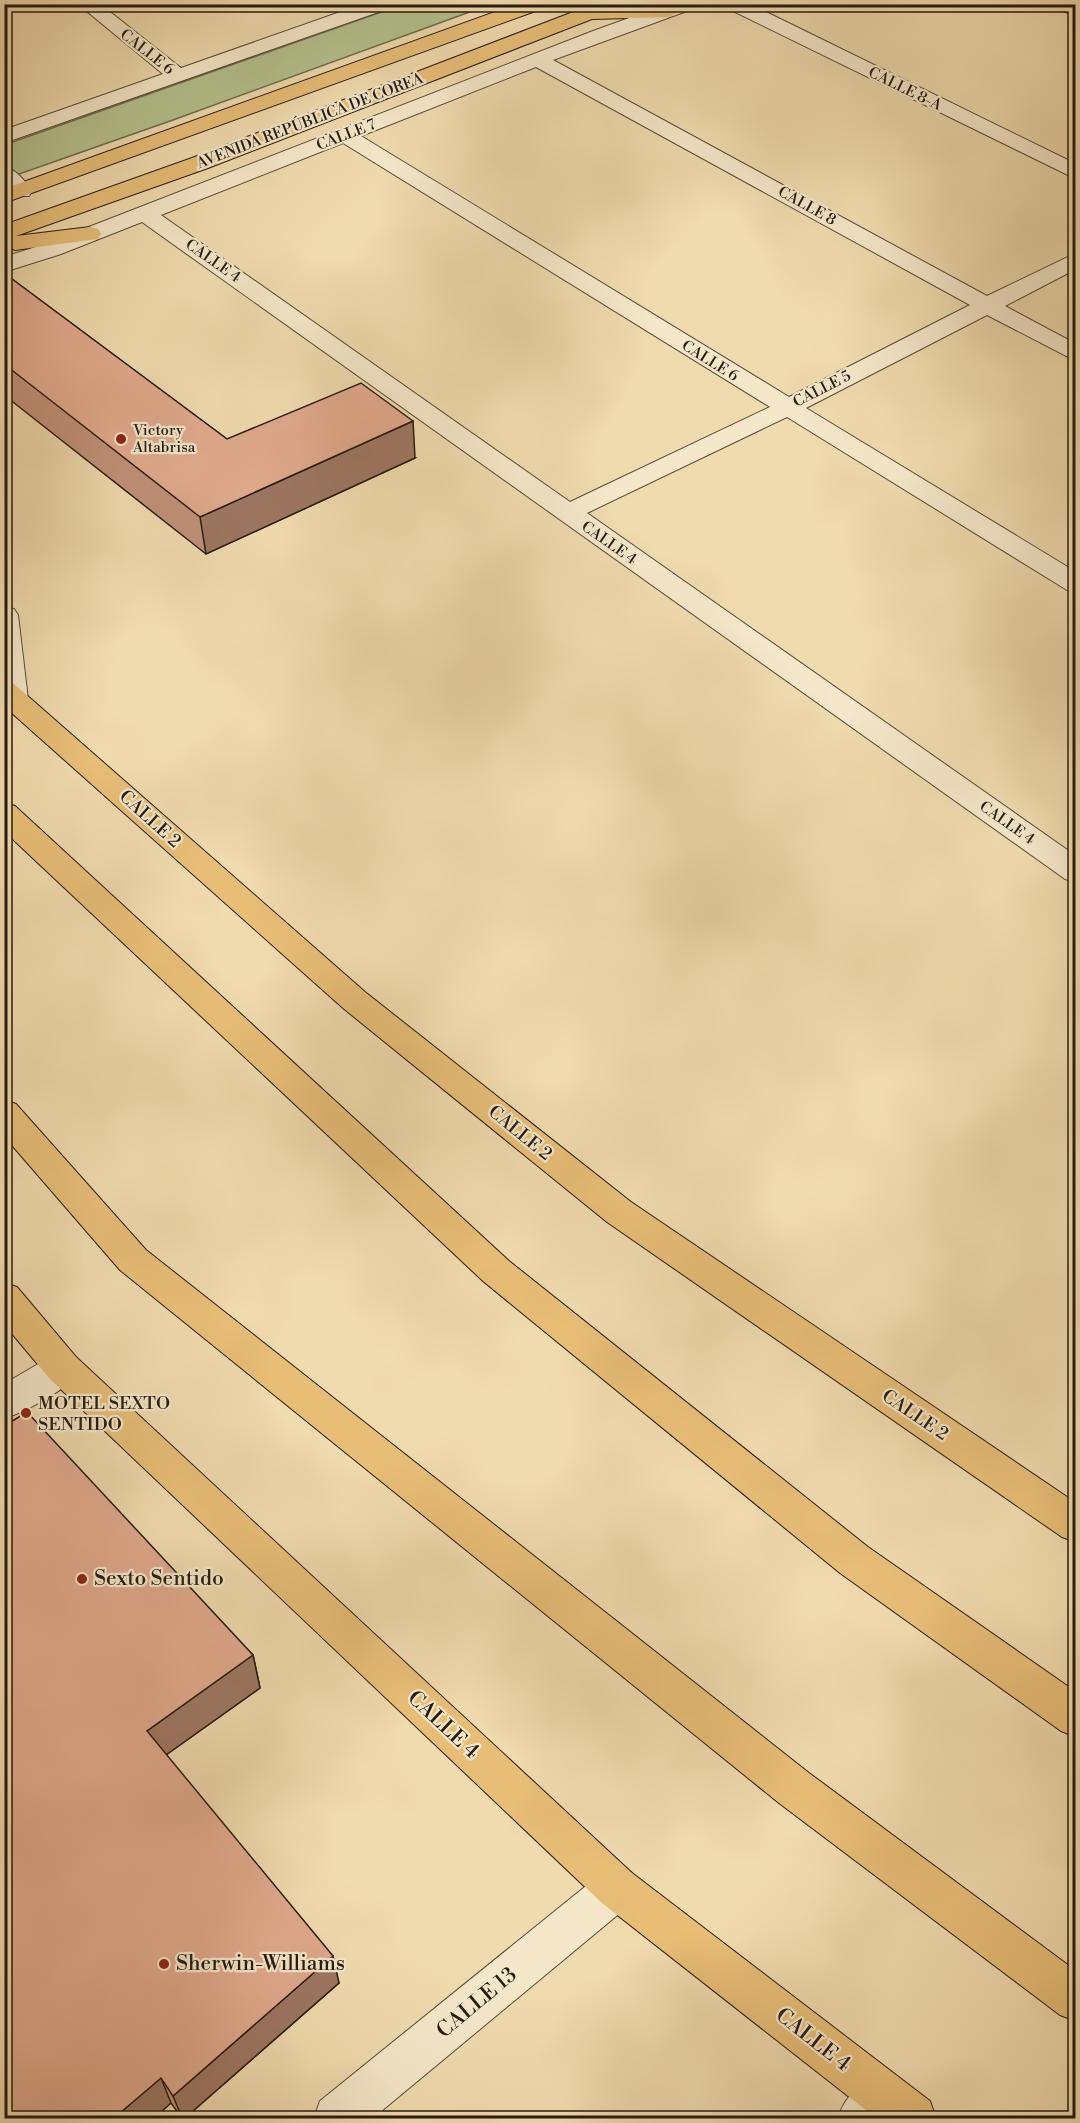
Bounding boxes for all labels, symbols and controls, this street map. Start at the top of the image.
street label: CALLE 6 [116,25,178,79]
street label: CALLE 8-A [865,63,946,115]
street label: AVENIDA REPÚBLICA DE COREA [193,68,427,173]
street label: CALLE 7 [314,115,379,155]
street label: CALLE 8 [775,182,839,230]
street label: CALLE 4 [182,235,244,287]
street label: CALLE 6 [678,336,742,386]
street label: CALLE 5 [790,366,854,412]
place label: Victory Altabrisa [132,421,196,457]
marker: Victory Altabrisa [114,432,128,446]
street label: CALLE 4 [578,517,640,569]
street label: CALLE 2 [114,785,186,853]
street label: CALLE 4 [976,797,1038,849]
street label: CALLE 2 [483,1100,557,1166]
street label: CALLE 2 [877,1384,953,1446]
place label: MOTEL SEXTO SENTIDO [38,1392,170,1436]
marker: MOTEL SEXTO SENTIDO [19,1406,33,1420]
place label: Sexto Sentido [94,1566,224,1592]
marker: Sexto Sentido [75,1572,89,1586]
street label: CALLE 4 [402,1685,484,1765]
place label: Sherwin-Williams [176,1951,345,1977]
marker: Sherwin-Williams [157,1957,171,1971]
street label: CALLE 13 [432,1962,522,2044]
street label: CALLE 4 [770,2002,856,2078]

